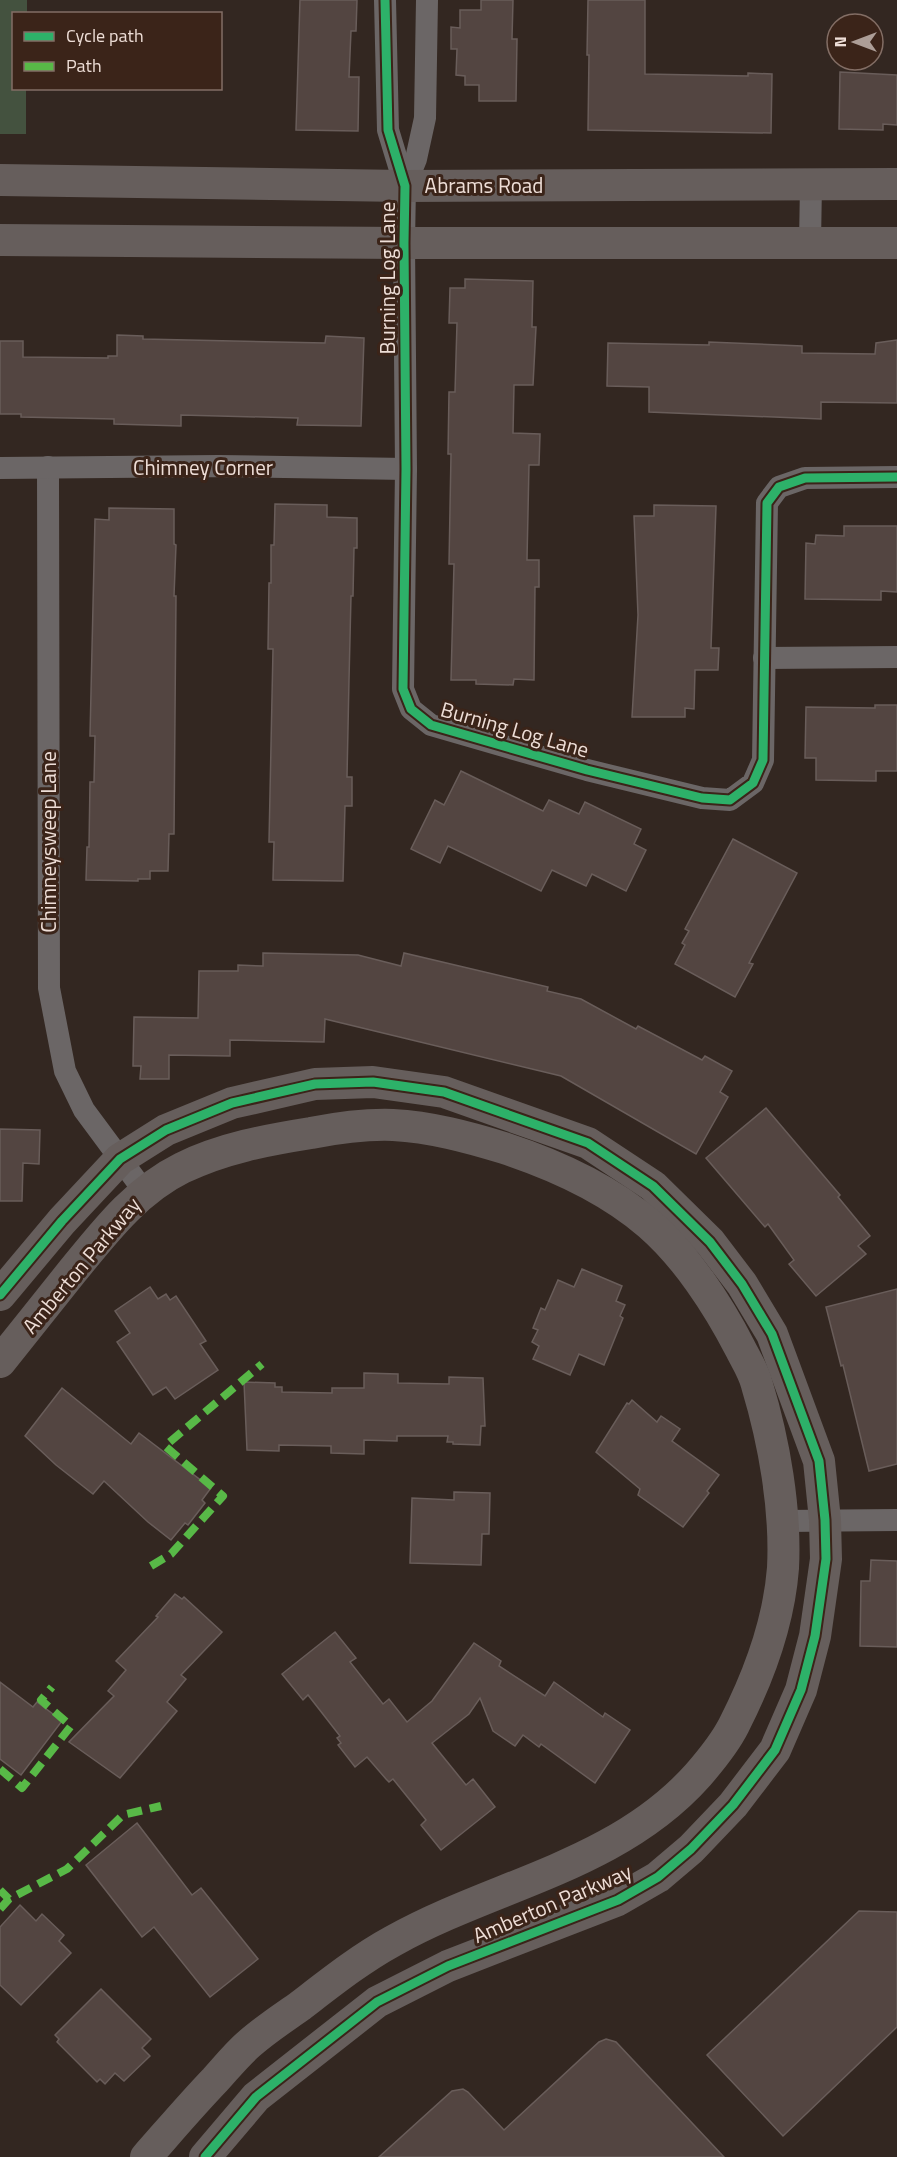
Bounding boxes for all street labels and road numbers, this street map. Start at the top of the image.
street label: Abrams Road [425,169,543,201]
street label: Burning Log Lane [371,202,403,354]
street label: Chimney Corner [133,451,273,483]
street label: Burning Log Lane [437,693,593,765]
street label: Chimneysweep Lane [32,751,64,933]
street label: Amberton Parkway [14,1190,148,1340]
street label: Amberton Parkway [468,1855,636,1951]

